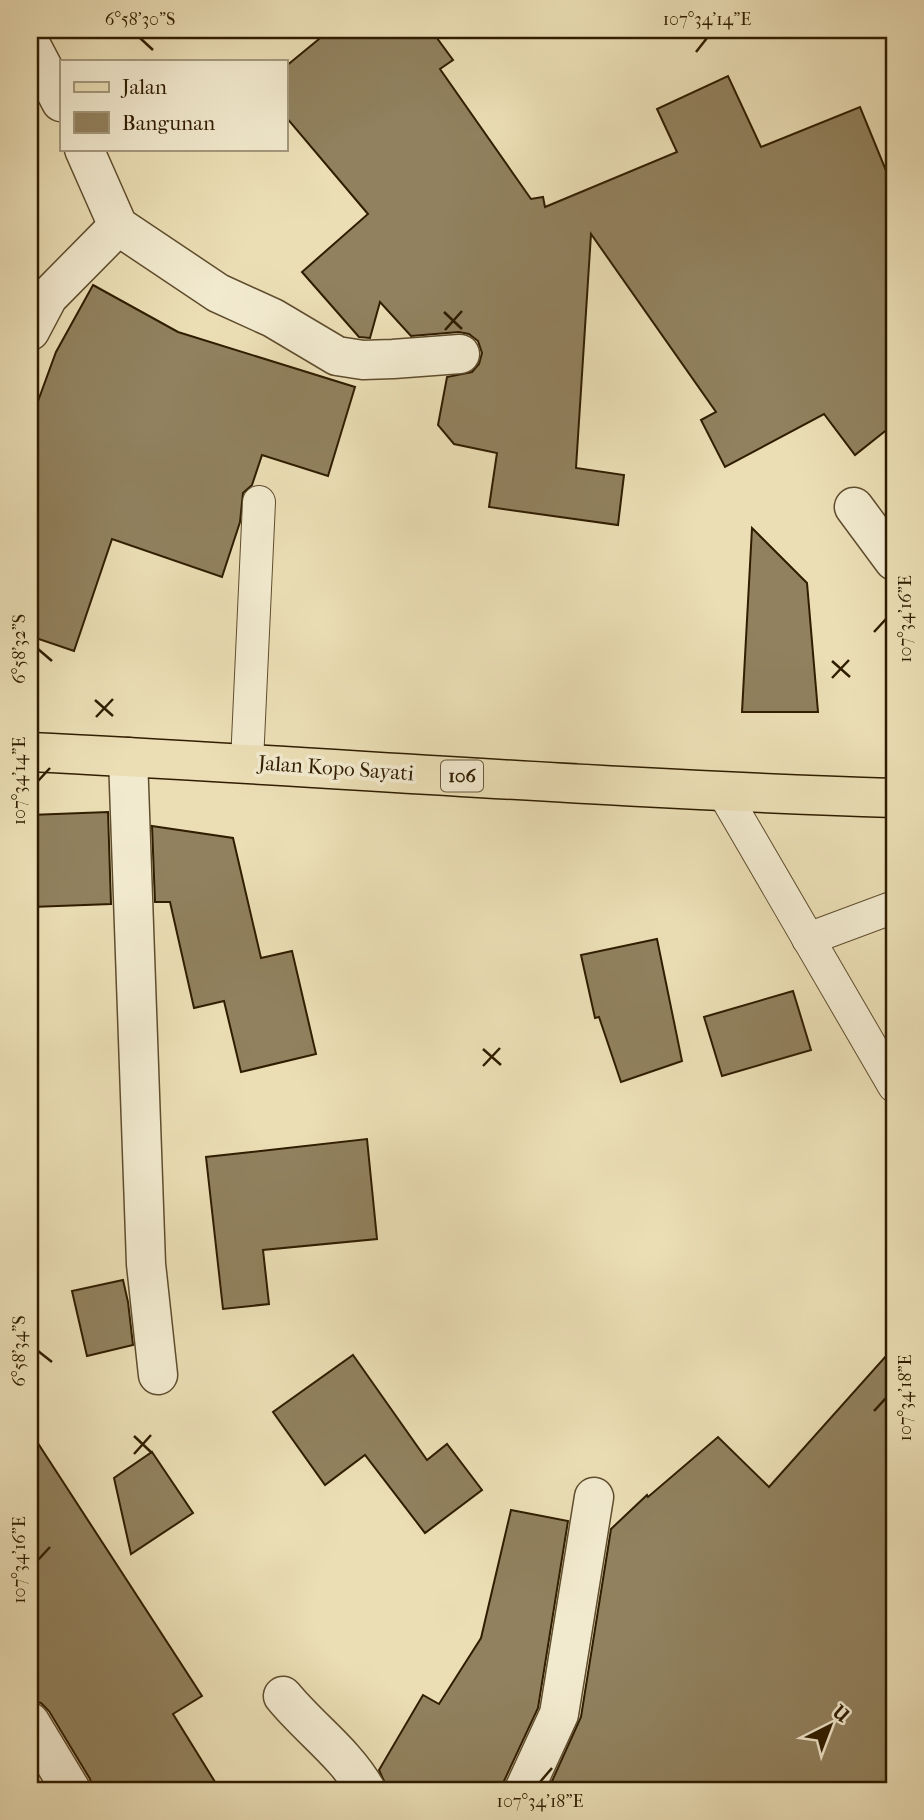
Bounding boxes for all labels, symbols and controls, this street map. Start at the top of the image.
text: 6°58'30"S [105,9,175,30]
text: 107°34'14"E [663,9,751,30]
legend [60,60,287,150]
text: Jalan [120,75,167,99]
text: Bangunan [122,111,215,135]
text: 107°34'16"E [895,575,916,663]
text: 6°58'32"S [9,614,30,684]
text: 107°34'14"E [9,737,30,825]
street label: Jalan Kopo Sayati [255,750,415,785]
road number: 106 [441,761,483,792]
text: 6°58'34"S [9,1315,30,1387]
text: 107°34'18"E [895,1355,916,1441]
text: 107°34'16"E [9,1516,30,1604]
north arrow [794,1690,864,1760]
text: U [827,1700,854,1727]
text: 107°34'18"E [497,1791,583,1812]

